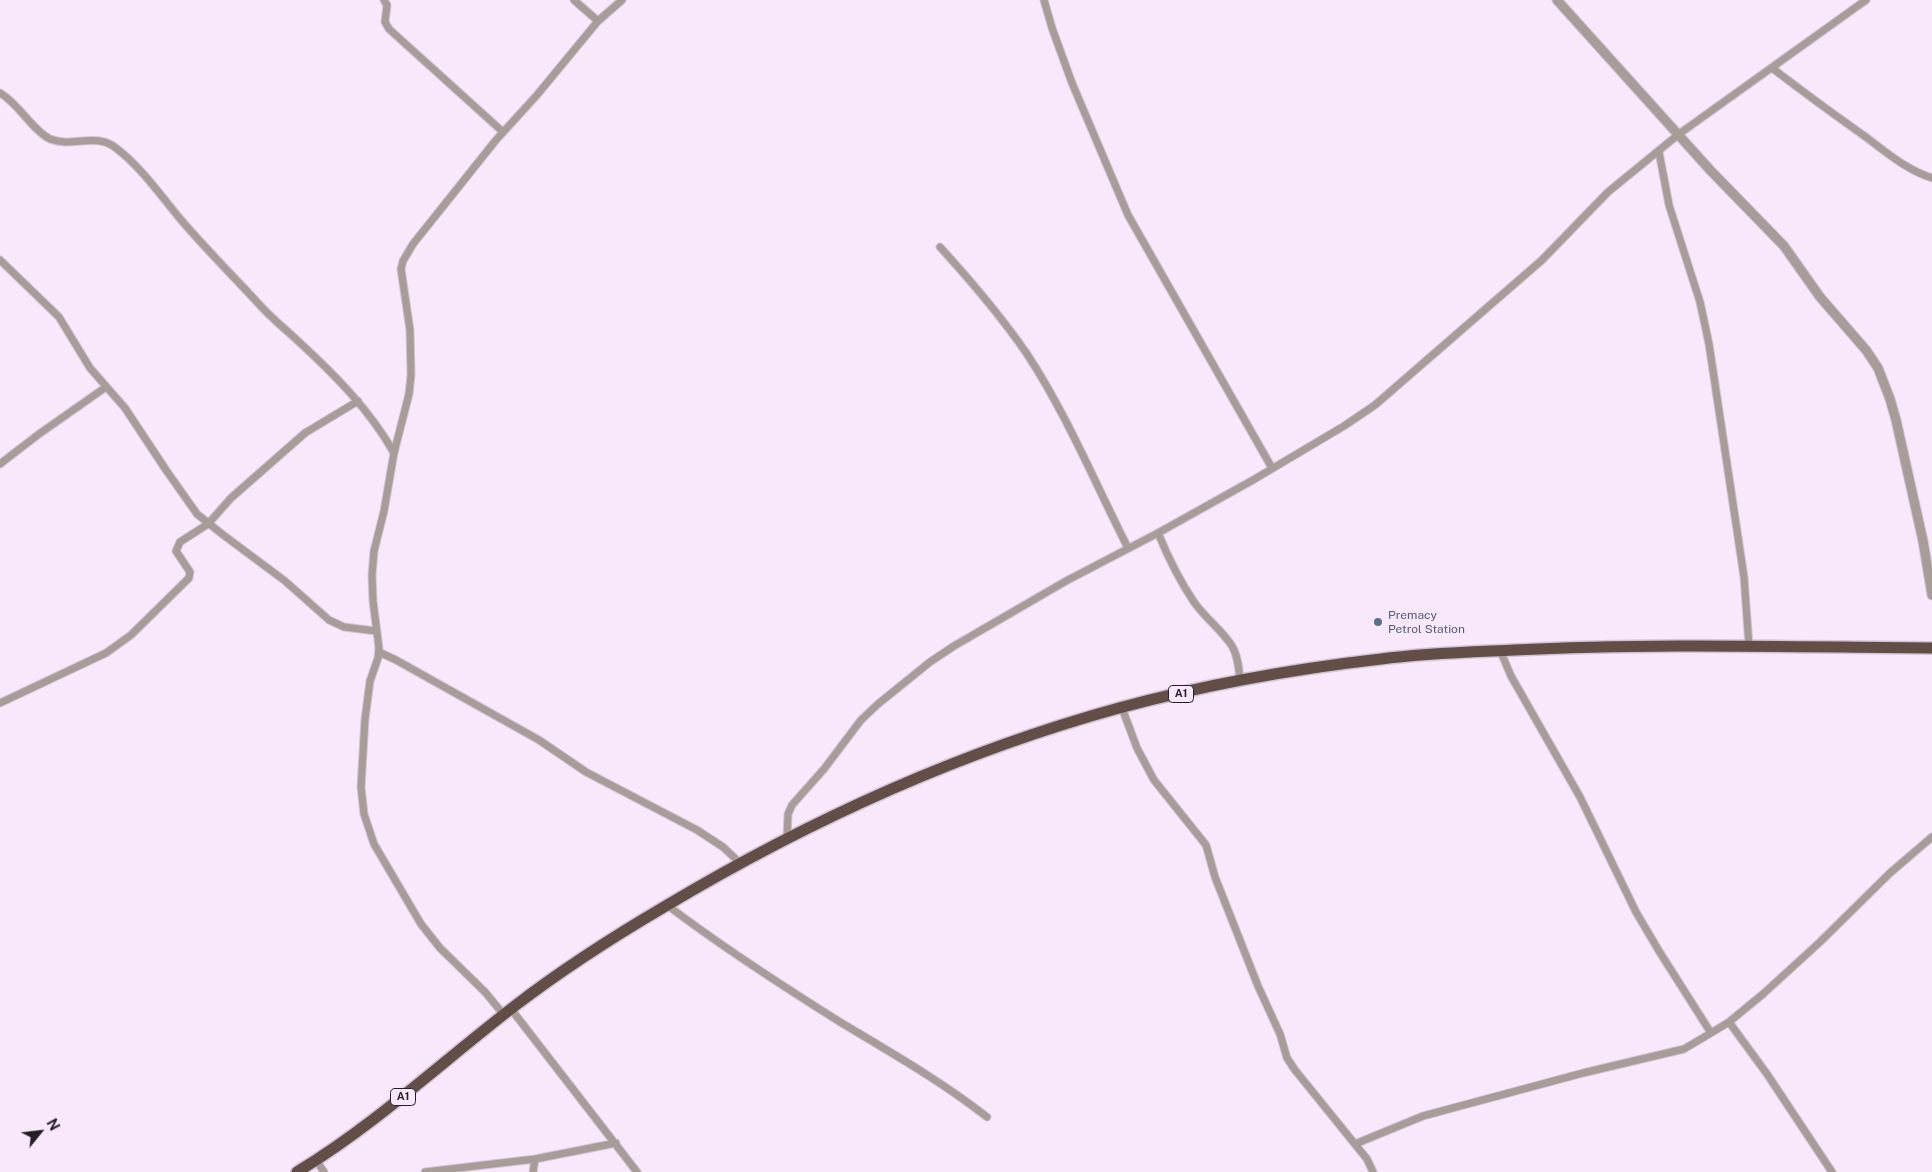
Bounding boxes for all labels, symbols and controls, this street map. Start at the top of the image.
place label: Premacy Petrol Station [1388,608,1465,636]
marker: Premacy Petrol Station [1372,616,1384,628]
road number: A1 [1168,686,1194,702]
road number: A1 [390,1088,416,1106]
north arrow [15,1107,65,1157]
text: N [43,1116,63,1133]

